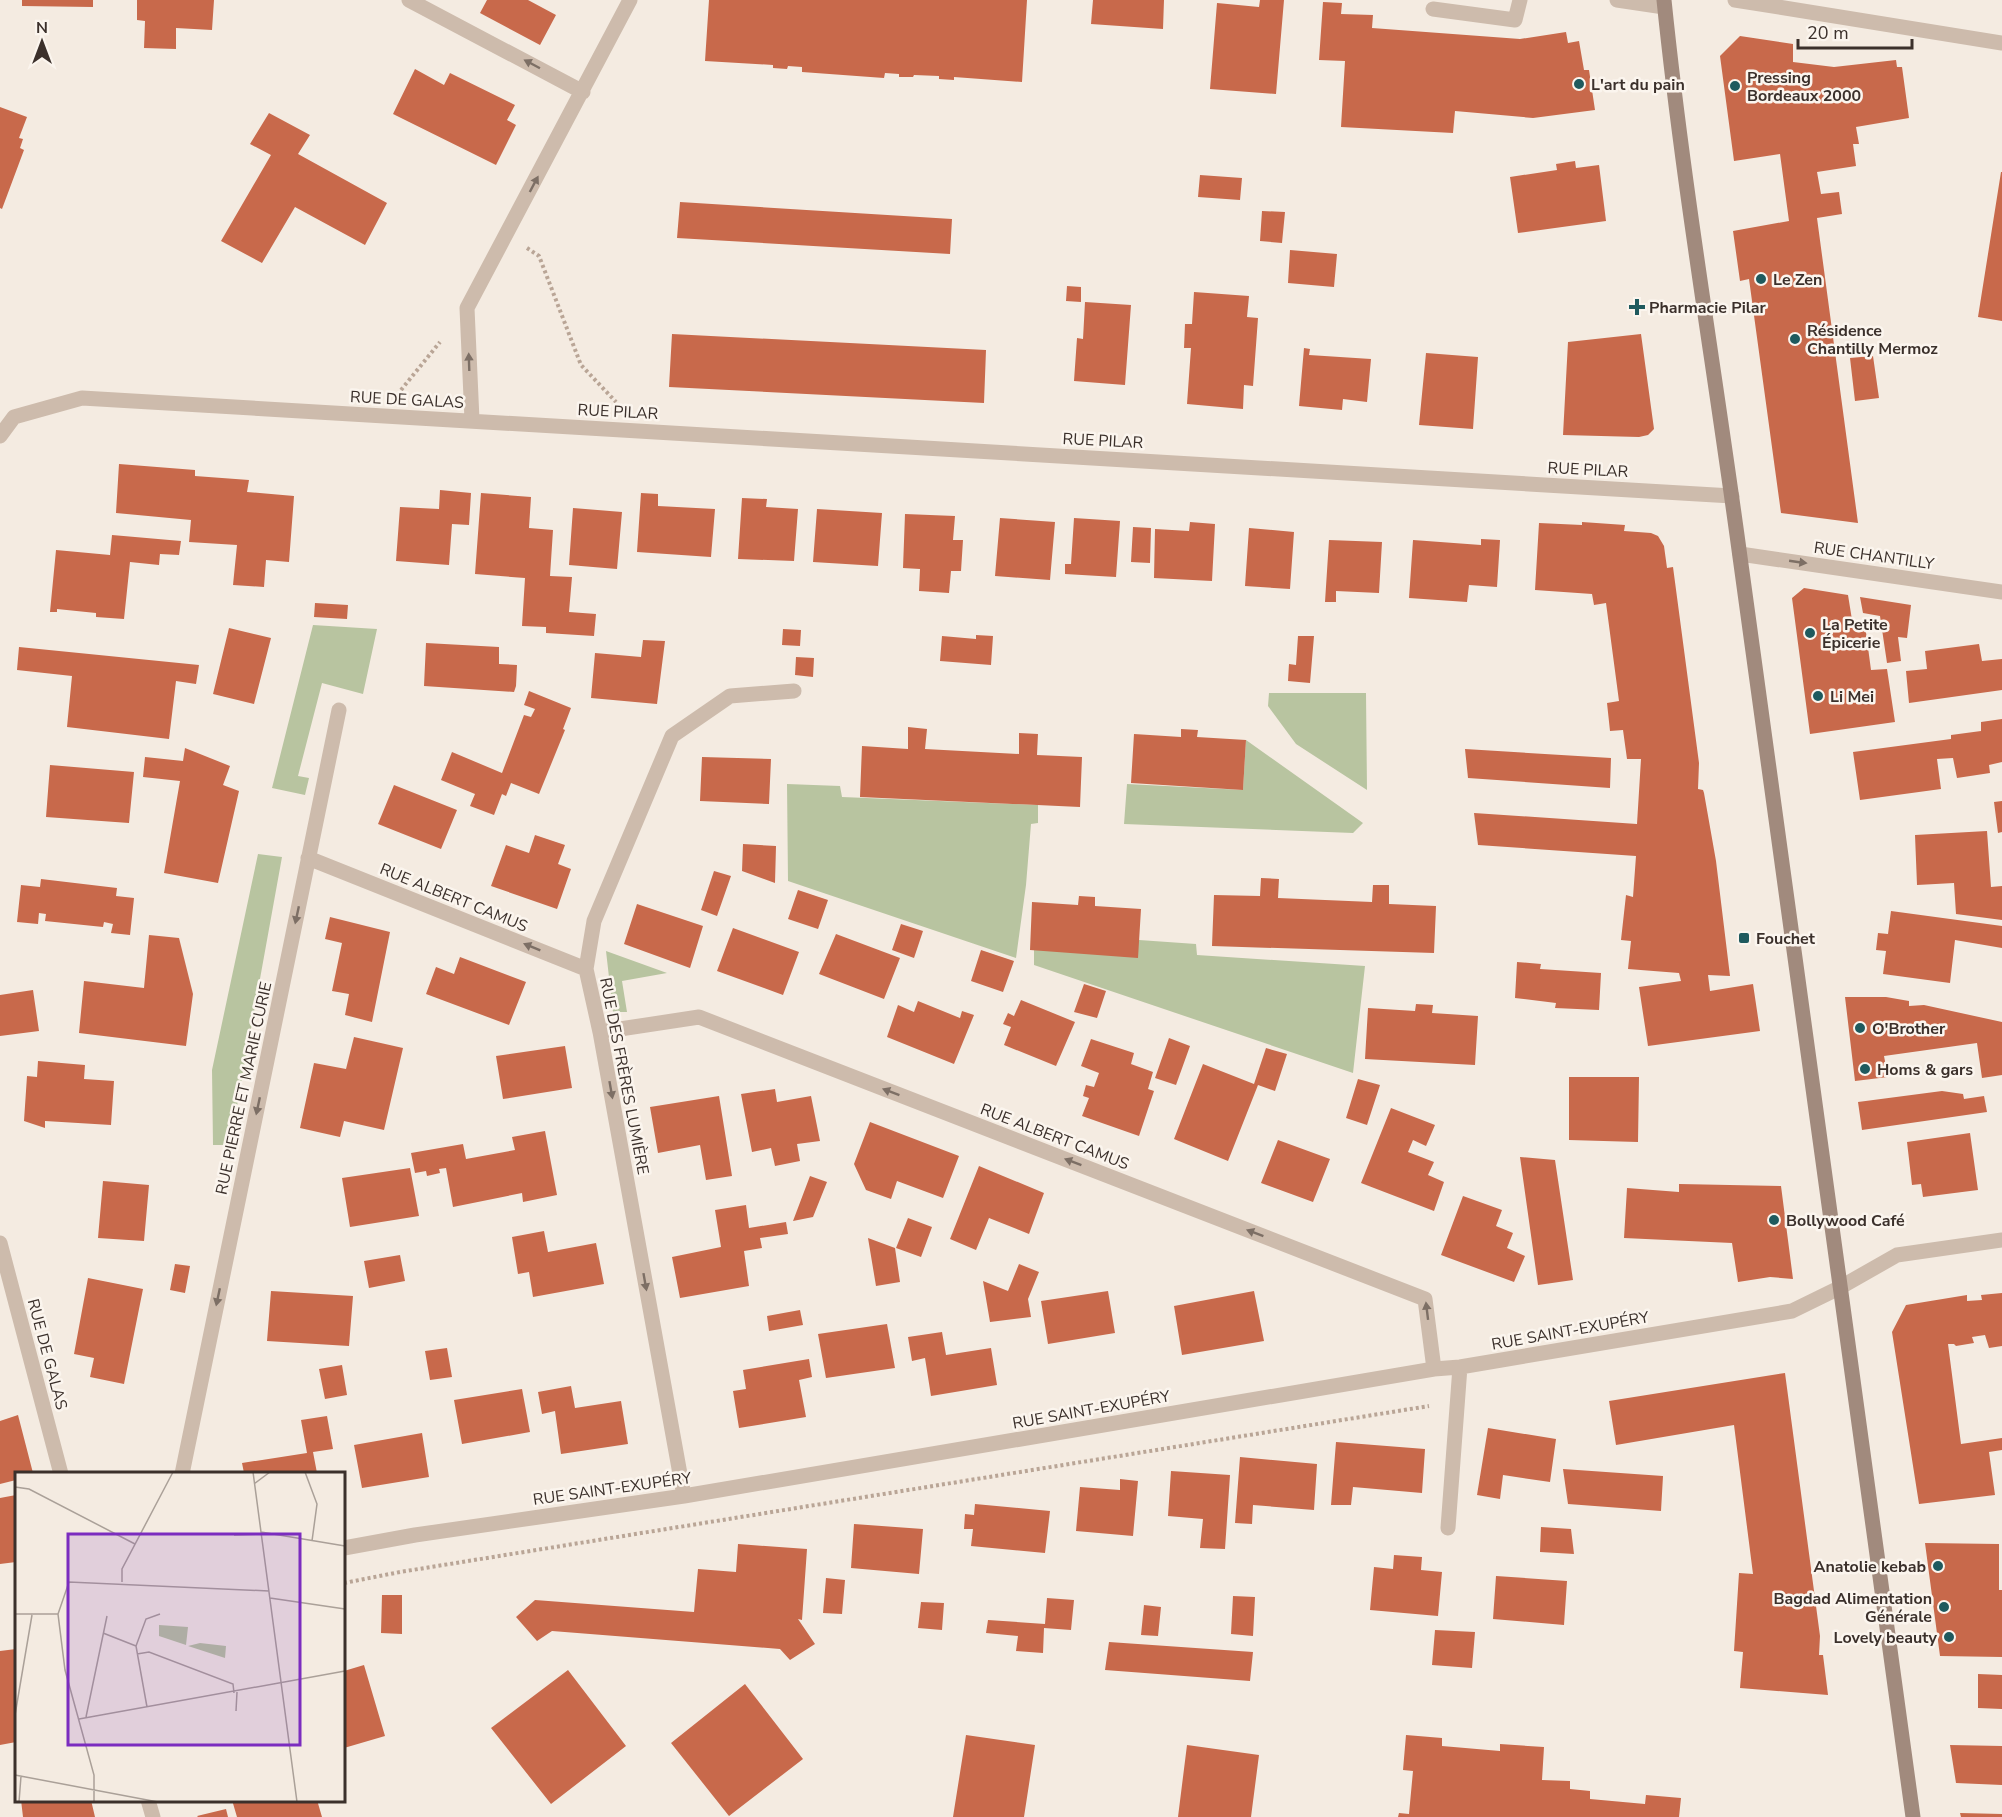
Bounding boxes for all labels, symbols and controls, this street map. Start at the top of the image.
north arrow [12,12,72,72]
scale bar [1798,12,1912,50]
text: N [36,17,48,39]
text: 20 m [1807,21,1849,45]
one-way arrow [523,60,540,69]
place label: Pressing Bordeaux 2000 [1747,67,1861,107]
place label: L'art du pain [1591,74,1685,96]
marker: L'art du pain [1572,77,1586,91]
marker: Pressing Bordeaux 2000 [1728,79,1742,93]
one-way arrow [529,175,539,192]
place label: Le Zen [1773,269,1822,291]
marker: Le Zen [1754,272,1768,286]
place label: Pharmacie Pilar [1649,297,1767,319]
marker: Pharmacie Pilar [1630,300,1644,314]
place label: Résidence Chantilly Mermoz [1807,320,1938,360]
marker: Résidence Chantilly Mermoz [1788,332,1802,346]
one-way arrow [464,352,473,371]
street label: RUE DE GALAS [349,386,465,414]
street label: RUE PILAR [577,399,659,425]
street label: RUE PILAR [1062,428,1144,454]
street label: RUE PILAR [1547,457,1629,483]
street label: RUE CHANTILLY [1812,537,1936,575]
one-way arrow [1788,557,1807,566]
place label: La Petite Épicerie [1822,614,1888,654]
marker: La Petite Épicerie [1803,626,1817,640]
place label: Li Mei [1830,686,1874,708]
marker: Li Mei [1811,689,1825,703]
street label: RUE ALBERT CAMUS [376,858,531,938]
one-way arrow [292,906,301,925]
place label: Fouchet [1756,928,1816,950]
marker: Fouchet [1737,931,1751,945]
one-way arrow [522,942,540,952]
street label: RUE DES FRÈRES LUMIÈRE [594,976,654,1177]
street label: RUE PIERRE ET MARIE CURIE [211,980,277,1197]
place label: O'Brother [1872,1018,1946,1040]
marker: O'Brother [1853,1021,1867,1035]
place label: Homs & gars [1877,1059,1973,1081]
marker: Homs & gars [1858,1062,1872,1076]
one-way arrow [607,1081,616,1100]
one-way arrow [882,1087,900,1096]
one-way arrow [252,1097,262,1116]
street label: RUE ALBERT CAMUS [977,1098,1132,1176]
one-way arrow [1064,1157,1082,1167]
place label: Bollywood Café [1786,1210,1905,1232]
marker: Bollywood Café [1767,1213,1781,1227]
one-way arrow [1246,1228,1264,1237]
one-way arrow [641,1273,650,1292]
one-way arrow [213,1288,223,1307]
street label: RUE DE GALAS [22,1296,72,1412]
one-way arrow [1422,1301,1432,1320]
street label: RUE SAINT-EXUPÉRY [1490,1306,1651,1356]
street label: RUE SAINT-EXUPÉRY [1011,1385,1172,1435]
street label: RUE SAINT-EXUPÉRY [532,1467,693,1511]
inset map [15,1472,345,1802]
place label: Anatolie kebab [1813,1556,1926,1578]
marker: Anatolie kebab [1931,1559,1945,1573]
place label: Bagdad Alimentation Générale [1773,1588,1932,1628]
marker: Bagdad Alimentation Générale [1937,1600,1951,1614]
place label: Lovely beauty [1833,1627,1938,1649]
marker: Lovely beauty [1942,1630,1956,1644]

